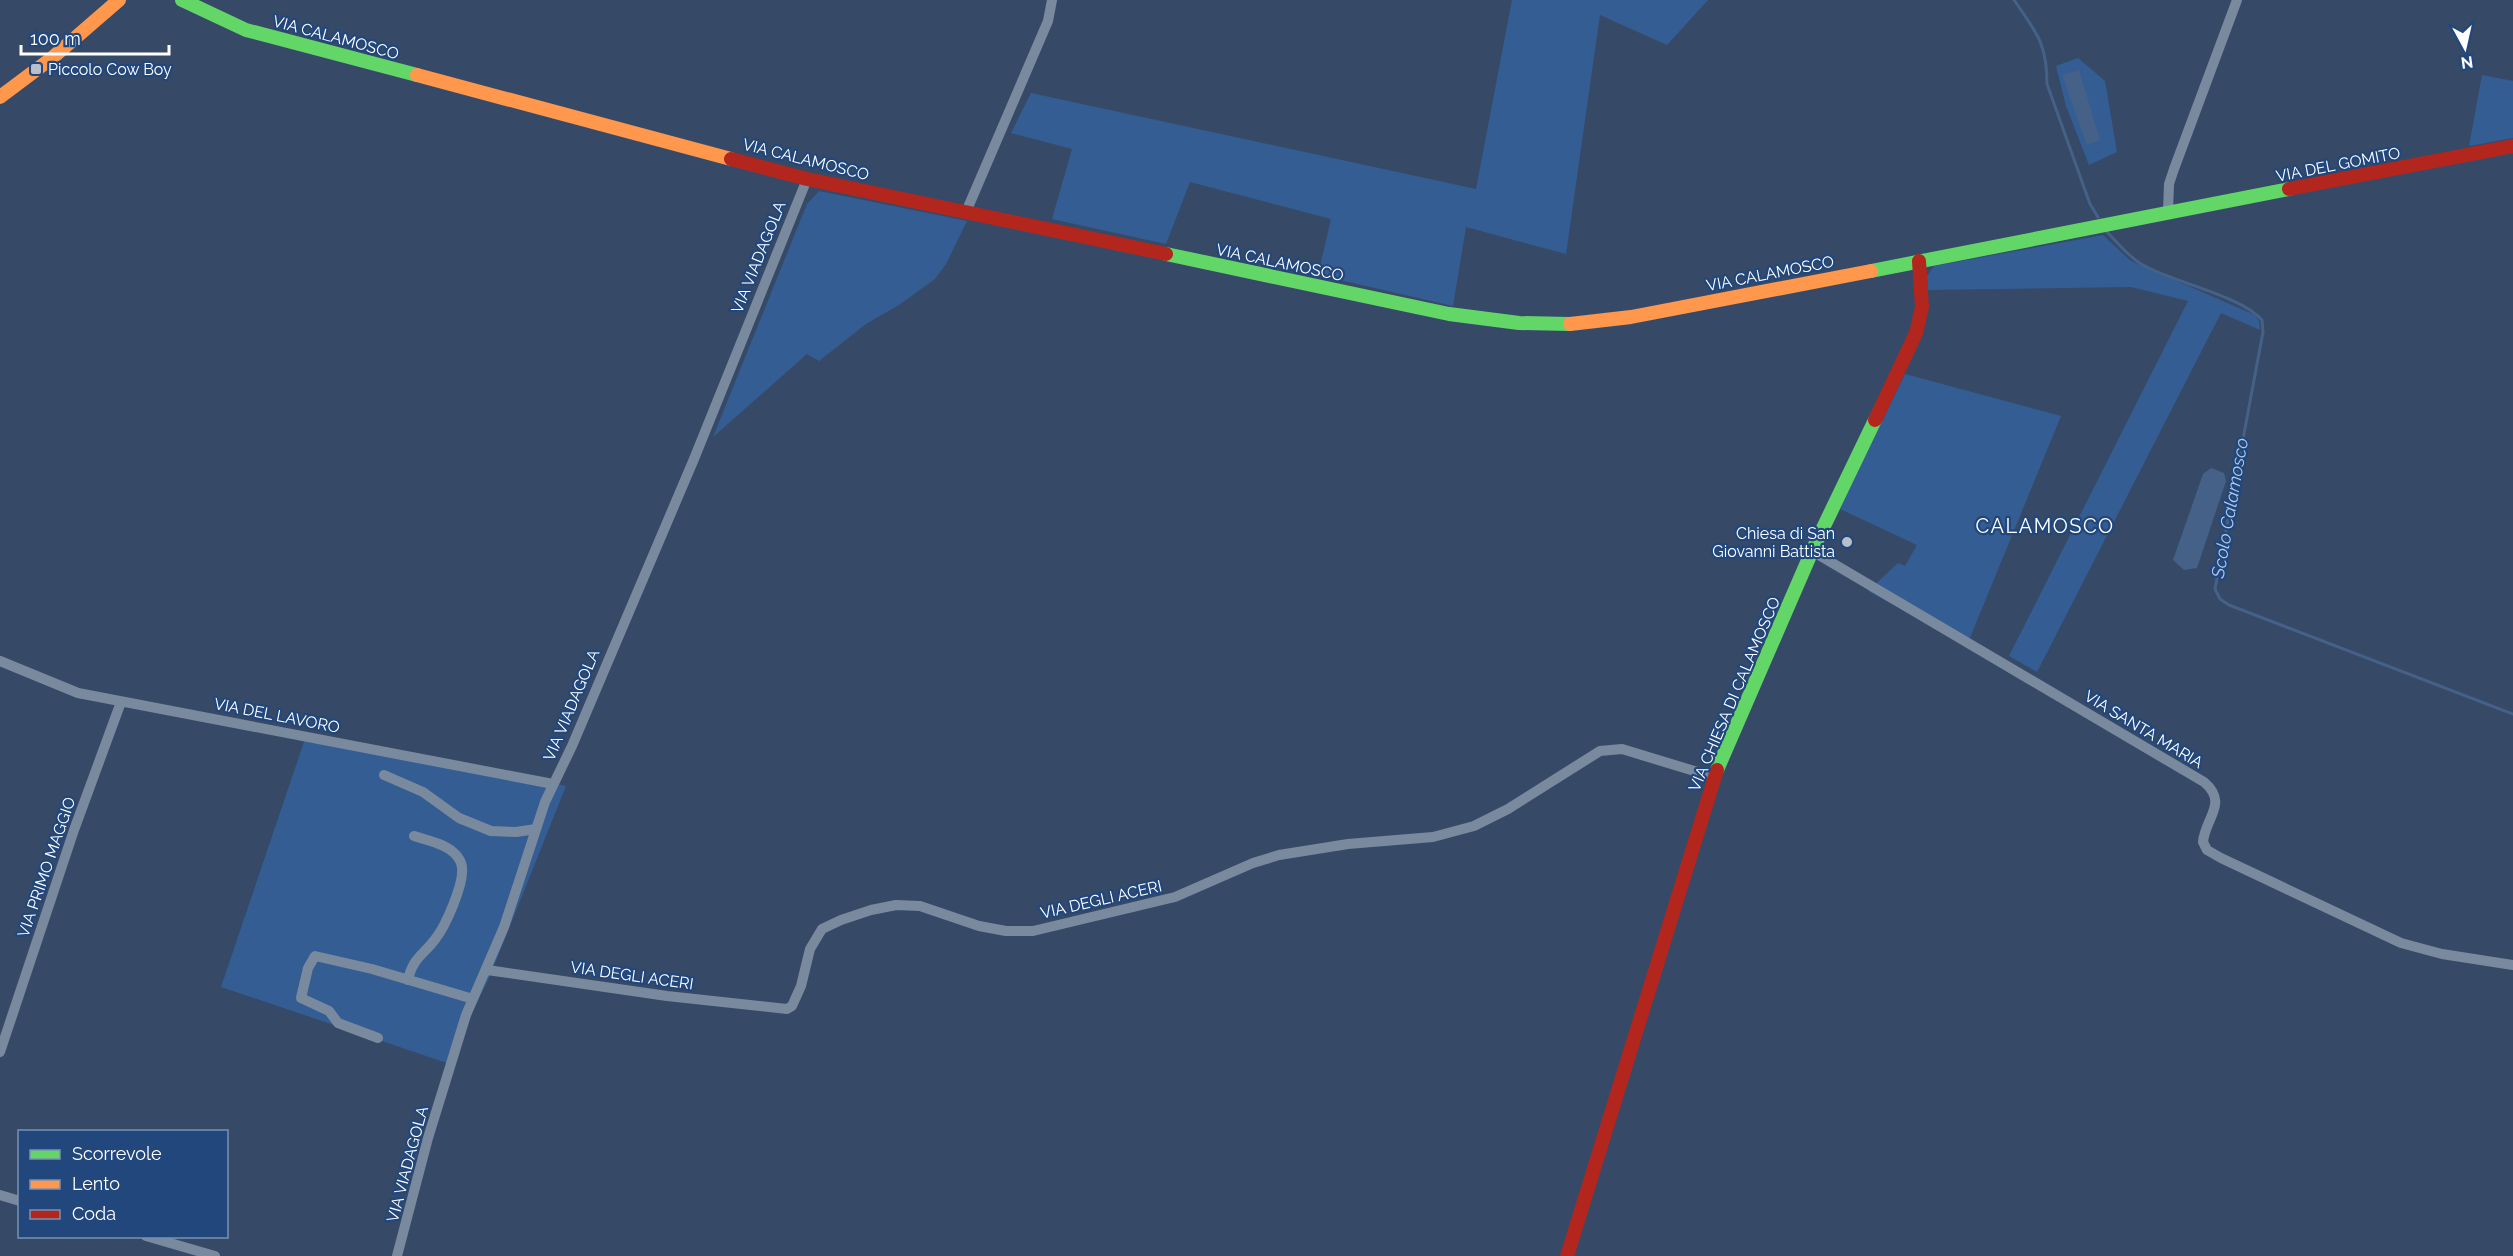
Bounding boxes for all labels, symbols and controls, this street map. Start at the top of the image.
street label: VIA CALAMOSCO [271,12,401,63]
scale bar [21,18,170,56]
north arrow [2435,18,2495,78]
text: 100 m [30,28,81,49]
text: N [2460,52,2474,73]
place label: Piccolo Cow Boy [48,60,172,79]
marker: Piccolo Cow Boy [29,62,43,76]
street label: VIA CALAMOSCO [741,135,871,184]
street label: VIA DEL GOMITO [2274,143,2402,186]
street label: VIA VIADAGOLA [727,198,790,316]
street label: VIA CALAMOSCO [1215,240,1345,285]
street label: VIA CALAMOSCO [1705,252,1836,295]
water label: Scolo Calamosco [2207,436,2252,581]
district label: CALAMOSCO [1975,514,2115,538]
place label: Chiesa di San Giovanni Battista [1712,524,1835,561]
marker: Chiesa di San Giovanni Battista [1840,535,1854,549]
street label: VIA CHIESA DI CALAMOSCO [1685,594,1784,794]
street label: VIA VIADAGOLA [539,646,604,764]
street label: VIA SANTA MARIA [2081,687,2207,772]
street label: VIA DEL LAVORO [213,694,341,737]
street label: VIA PRIMO MAGGIO [14,795,79,940]
street label: VIA DEGLI ACERI [1039,876,1164,923]
street label: VIA DEGLI ACERI [569,957,695,994]
street label: VIA VIADAGOLA [383,1104,432,1224]
legend [18,1130,228,1238]
text: Scorrevole [72,1143,162,1164]
text: Lento [72,1173,120,1194]
text: Coda [72,1203,116,1224]

